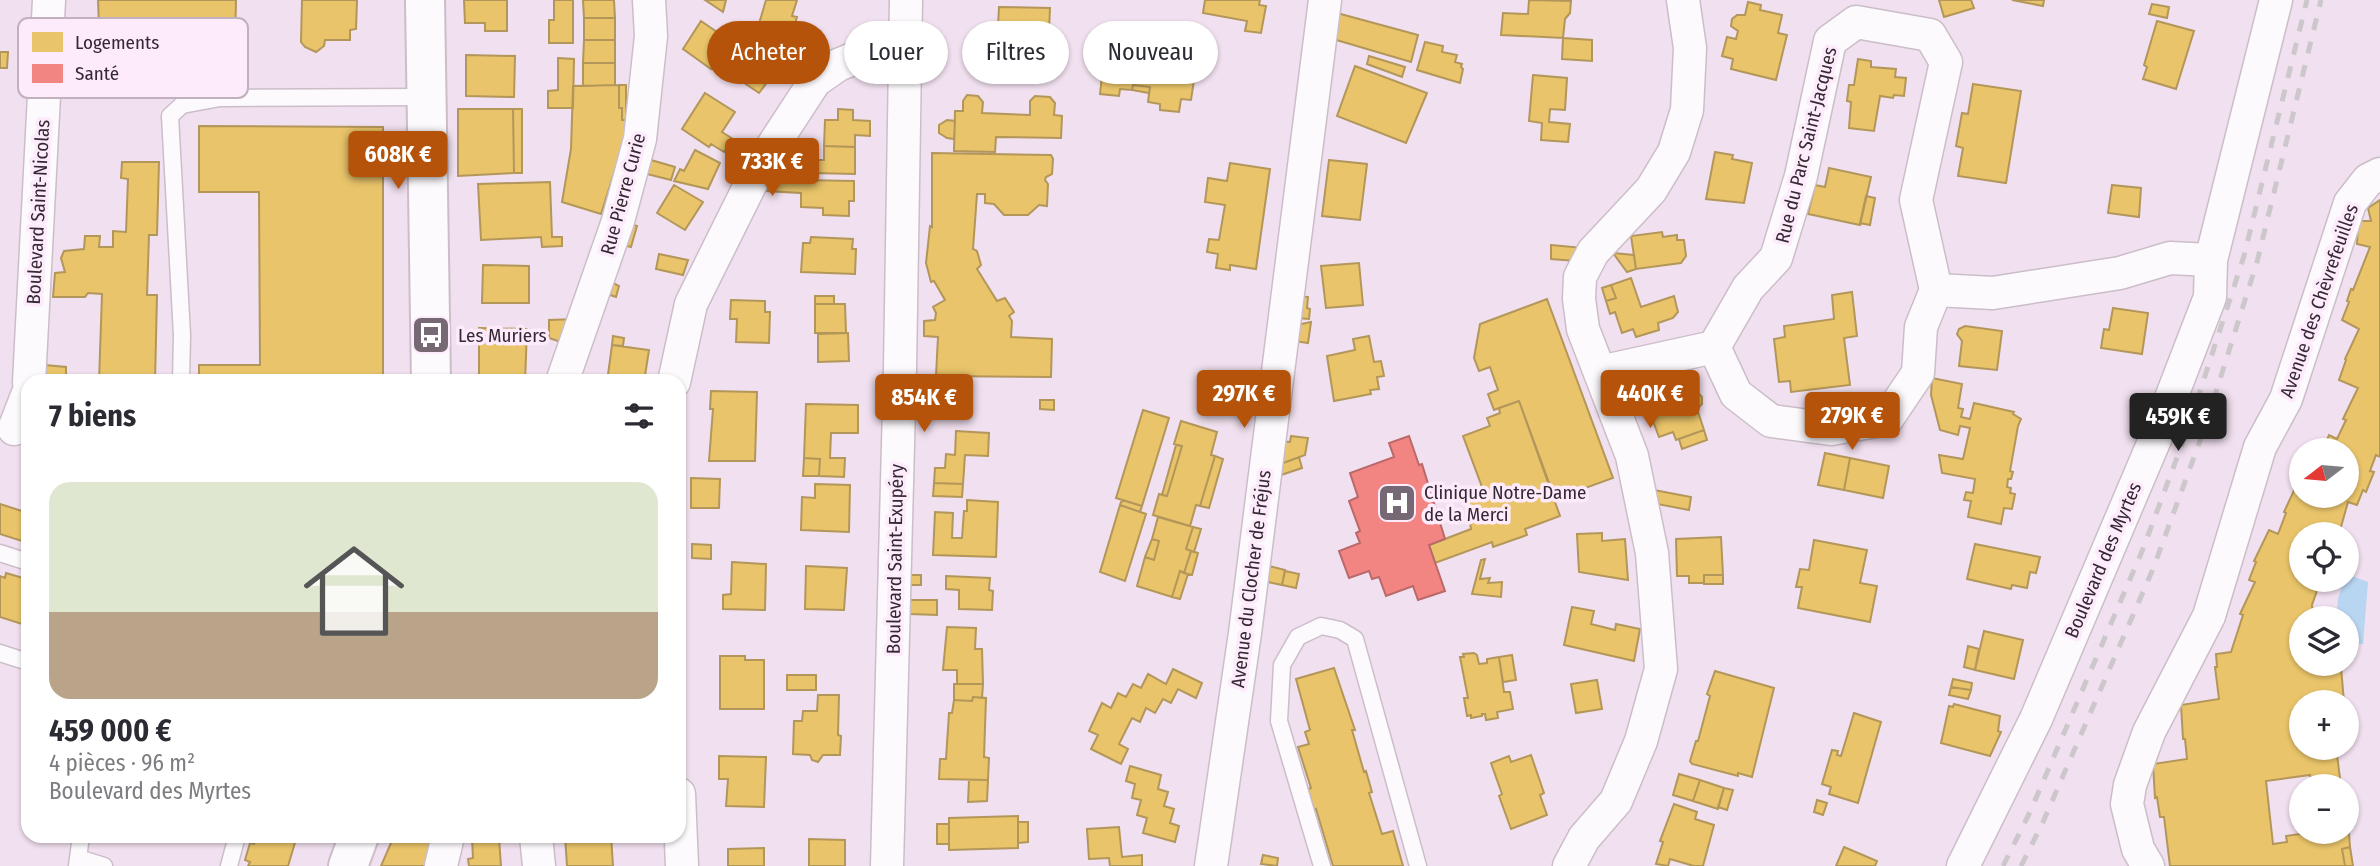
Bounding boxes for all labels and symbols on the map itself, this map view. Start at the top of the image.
legend [18,18,248,98]
text: Logements [75,31,159,54]
street label: Rue du Parc Saint-Jacques [1770,45,1842,245]
text: Santé [75,62,119,85]
street label: Boulevard Saint-Nicolas [22,119,54,305]
street label: Rue Pierre Curie [596,131,650,257]
pin: 608K € [341,132,455,191]
pin: 733K € [715,138,829,198]
street label: Avenue des Chèvrefeuilles [2275,201,2363,401]
bus stop icon: Les Muriers [410,314,452,356]
place label: Les Muriers [458,324,547,347]
pin: 297K € [1187,370,1301,430]
pin: 440K € [1593,370,1707,430]
pin: 854K € [867,374,981,434]
pin: 279K € [1795,392,1909,452]
pin: 459K € [2121,393,2235,453]
north arrow [2289,438,2359,508]
street label: Boulevard Saint-Exupéry [882,463,908,654]
street label: Avenue du Clocher de Fréjus [1226,469,1276,689]
street label: Boulevard des Myrtes [2060,479,2146,641]
place label: Clinique Notre-Dame de la Merci [1424,481,1586,526]
hospital icon: Clinique Notre-Dame de la Merci [1376,482,1418,524]

